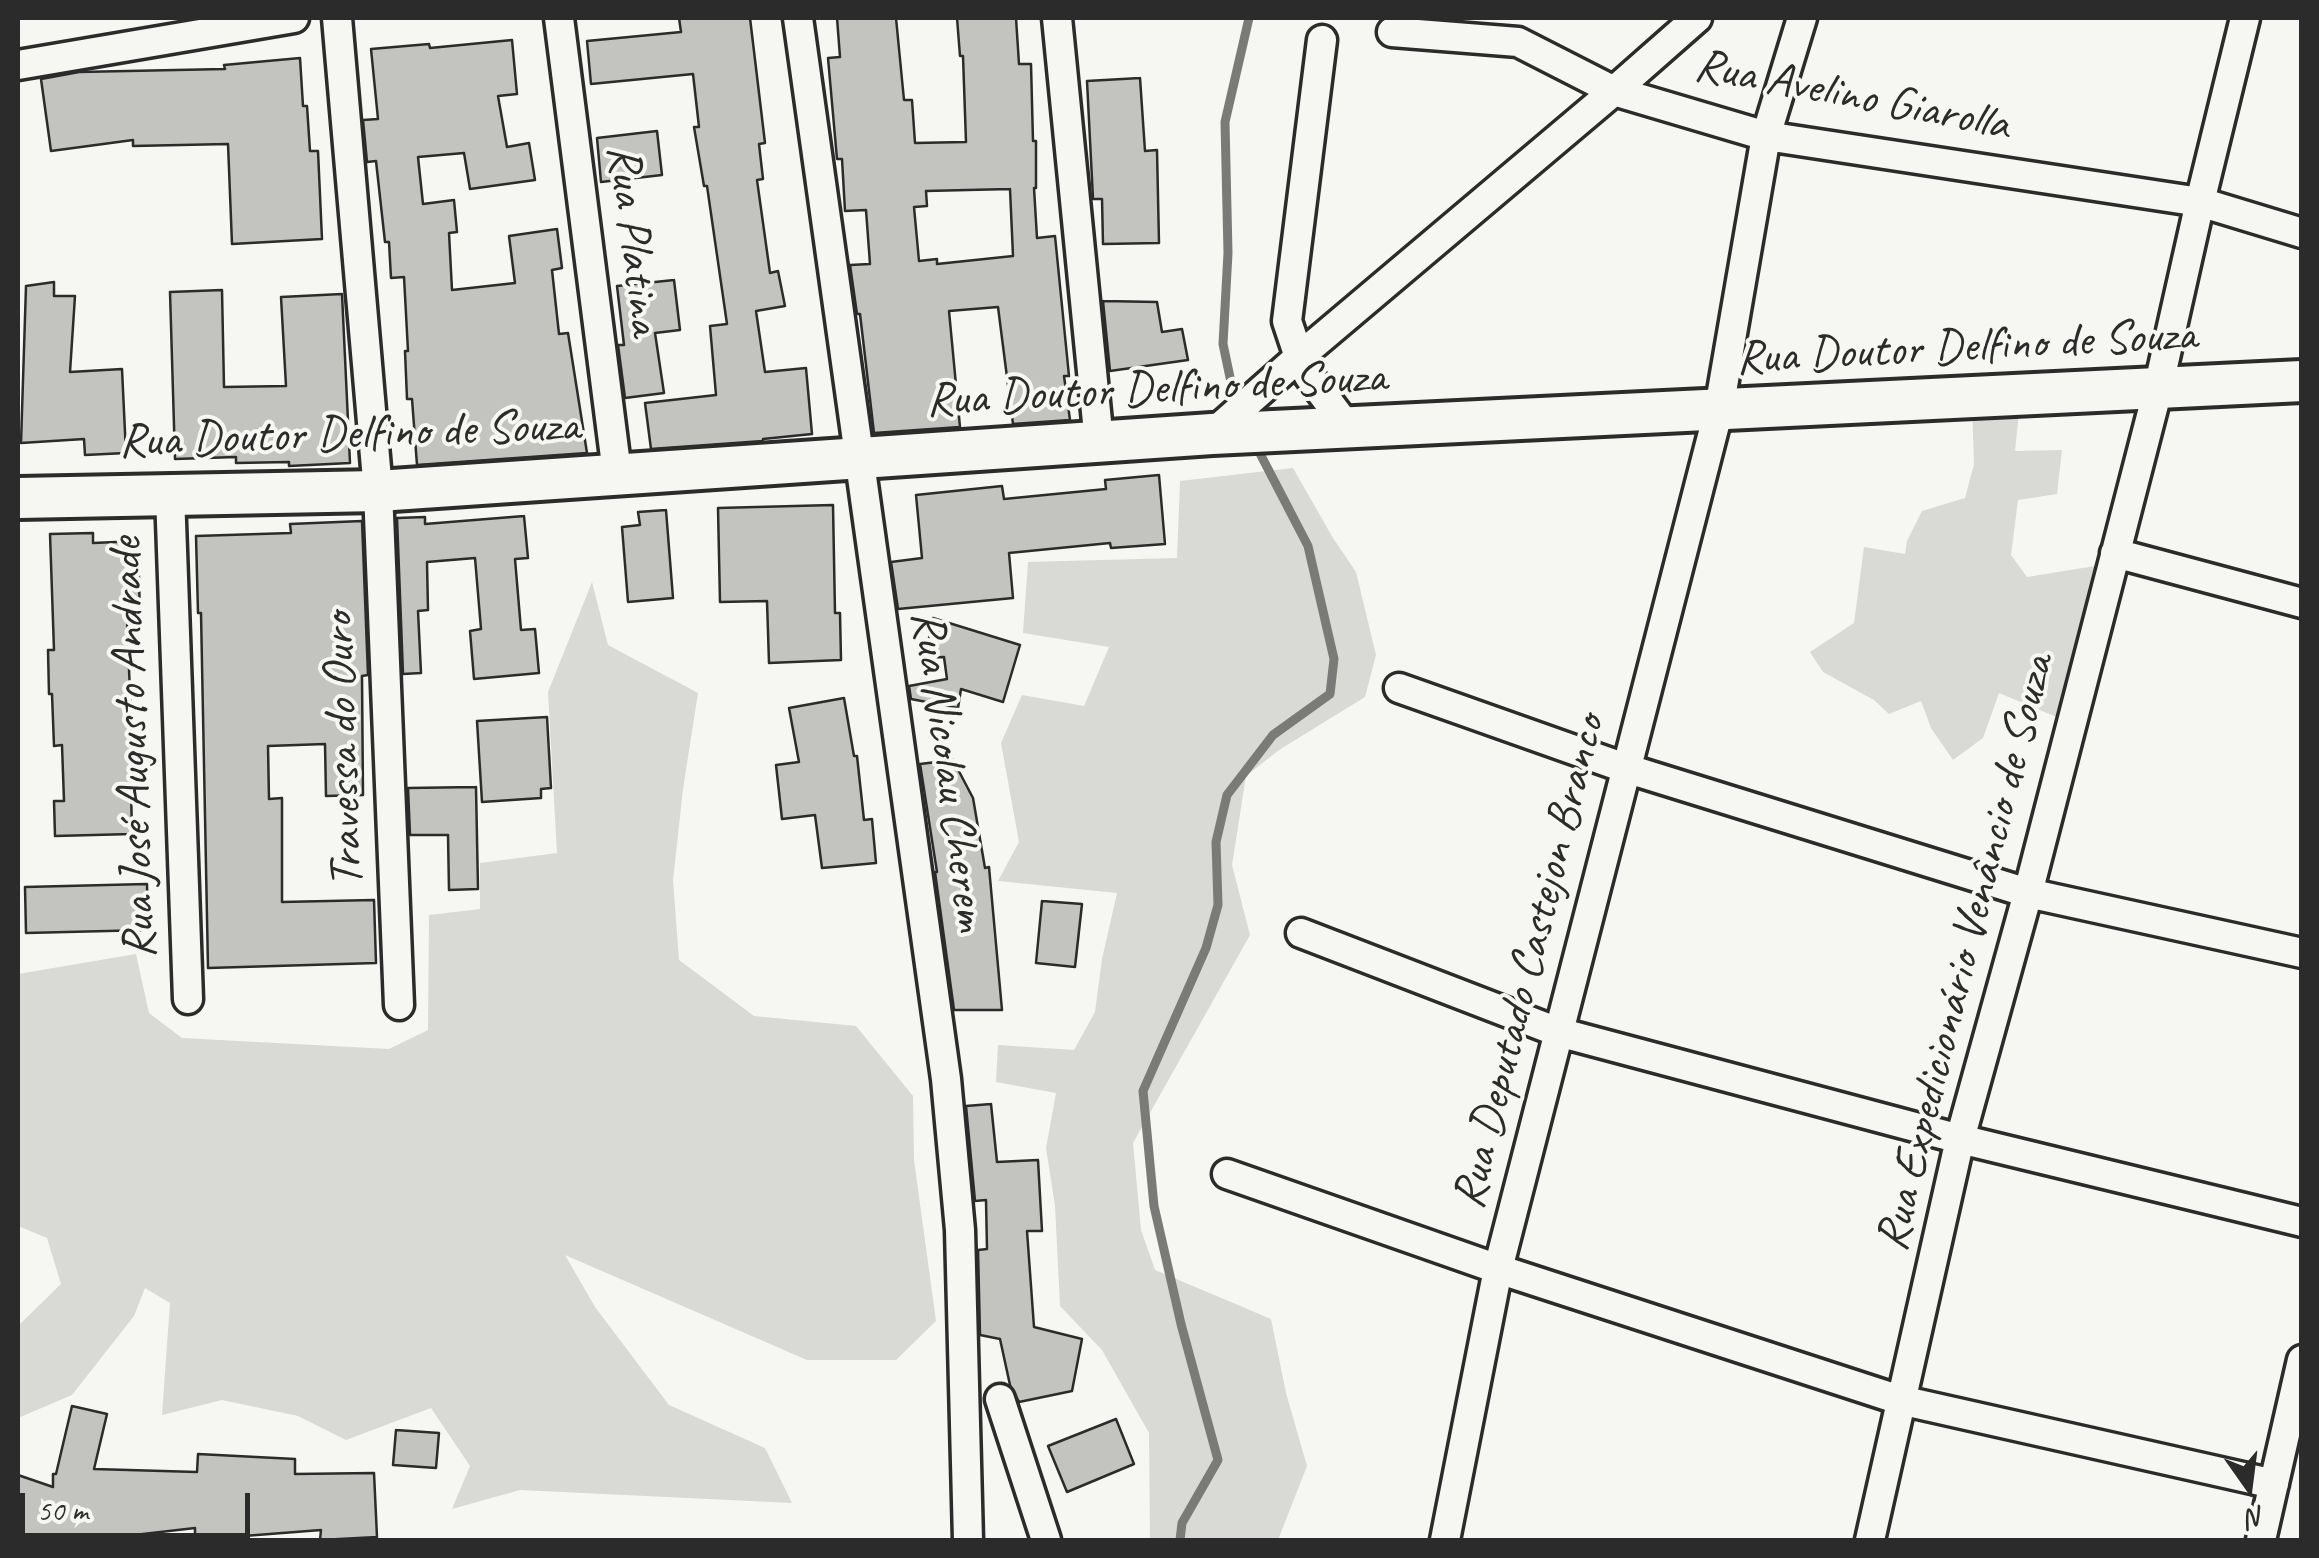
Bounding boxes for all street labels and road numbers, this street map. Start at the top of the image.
street label: Rua Avelino Giarolla [1690,37,2014,155]
street label: Rua Platina [593,142,673,338]
street label: Rua Doutor Delfino de Souza [1734,307,2198,389]
street label: Rua Doutor Delfino de Souza [924,349,1388,431]
street label: Rua Doutor Delfino de Souza [118,398,580,472]
street label: Rua José Augusto Andrade [98,536,170,960]
street label: Rua Nicolau Cherem [897,607,999,935]
street label: Travessa do Ouro [310,612,378,888]
street label: Rua Expedicionário Venâncio de Souza [1864,649,2068,1257]
street label: Rua Deputado Castejon Branco [1441,709,1619,1215]

